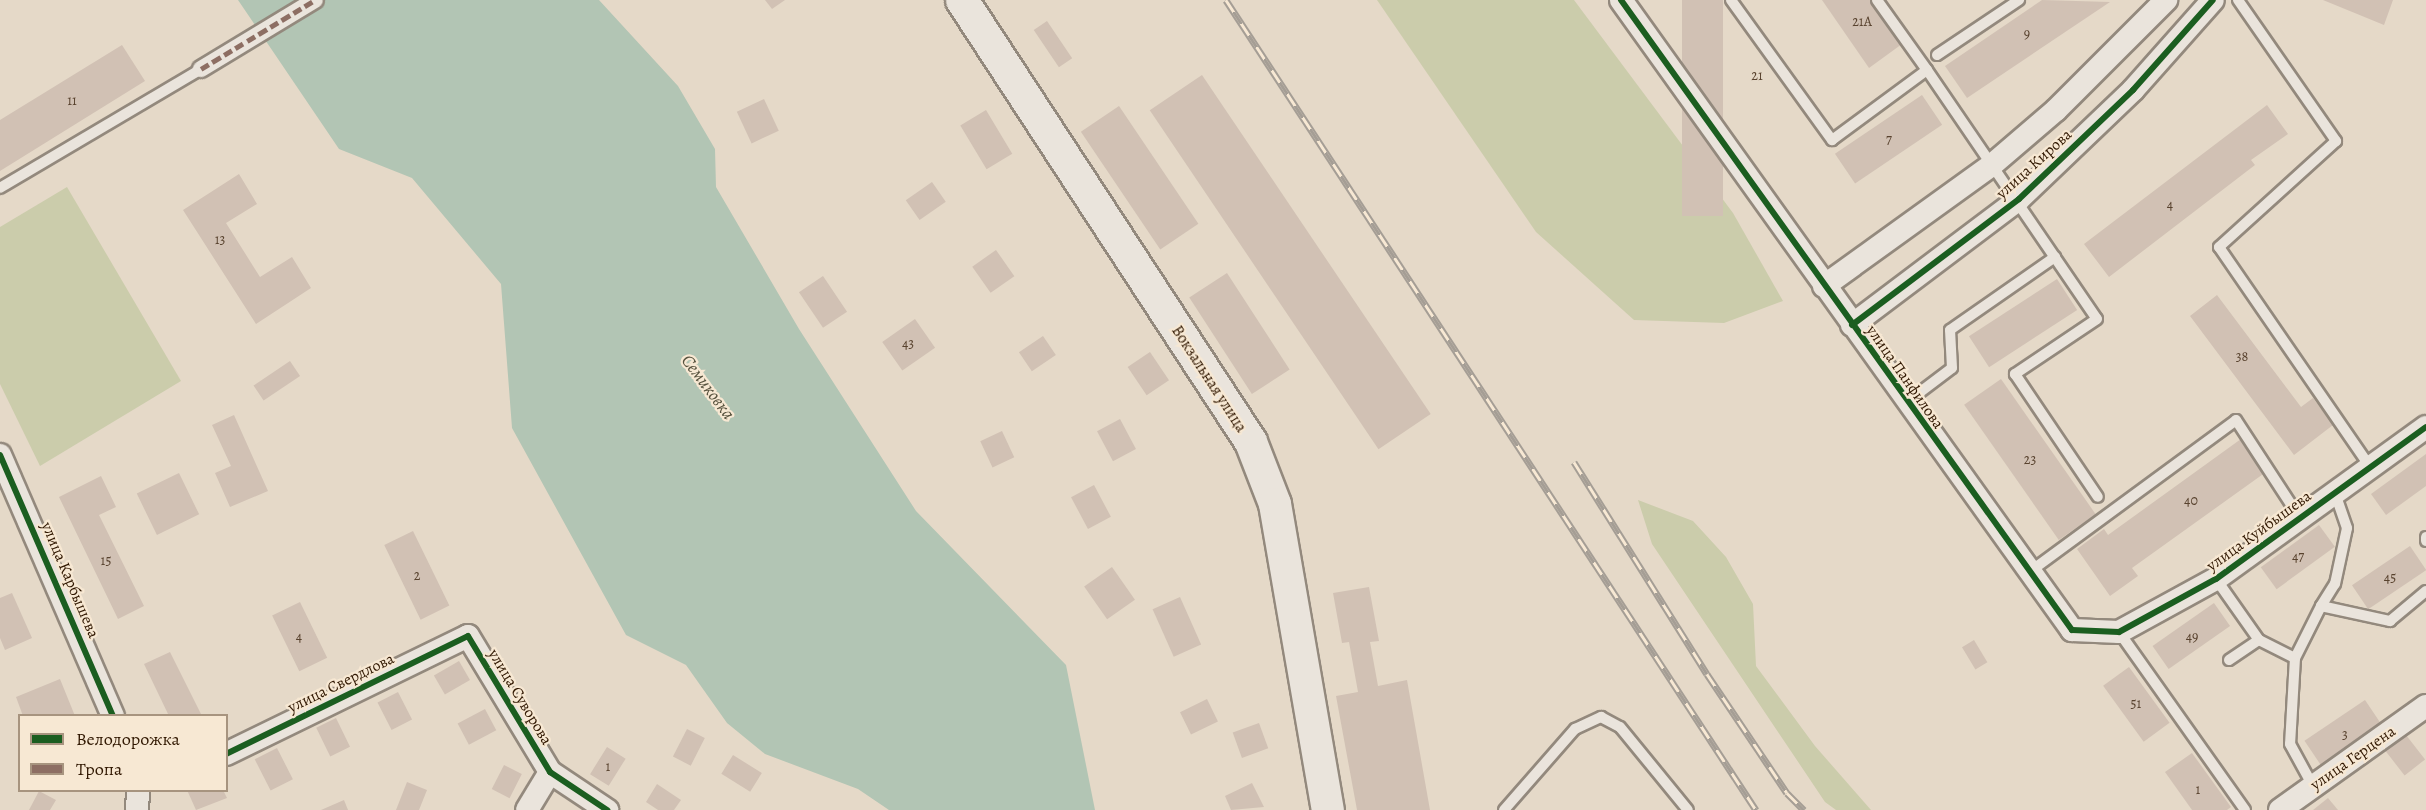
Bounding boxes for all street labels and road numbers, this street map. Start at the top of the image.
street label: улица Кирова [1992,125,2076,203]
street label: Вокзальная улица [1167,322,1251,436]
street label: улица Панфилова [1862,322,1948,432]
street label: улица Куйбышева [2203,487,2315,575]
street label: улица Карбышева [37,519,103,641]
street label: улица Суворова [484,646,556,748]
street label: улица Свердлова [285,649,397,717]
street label: улица Герцена [2307,722,2399,794]

